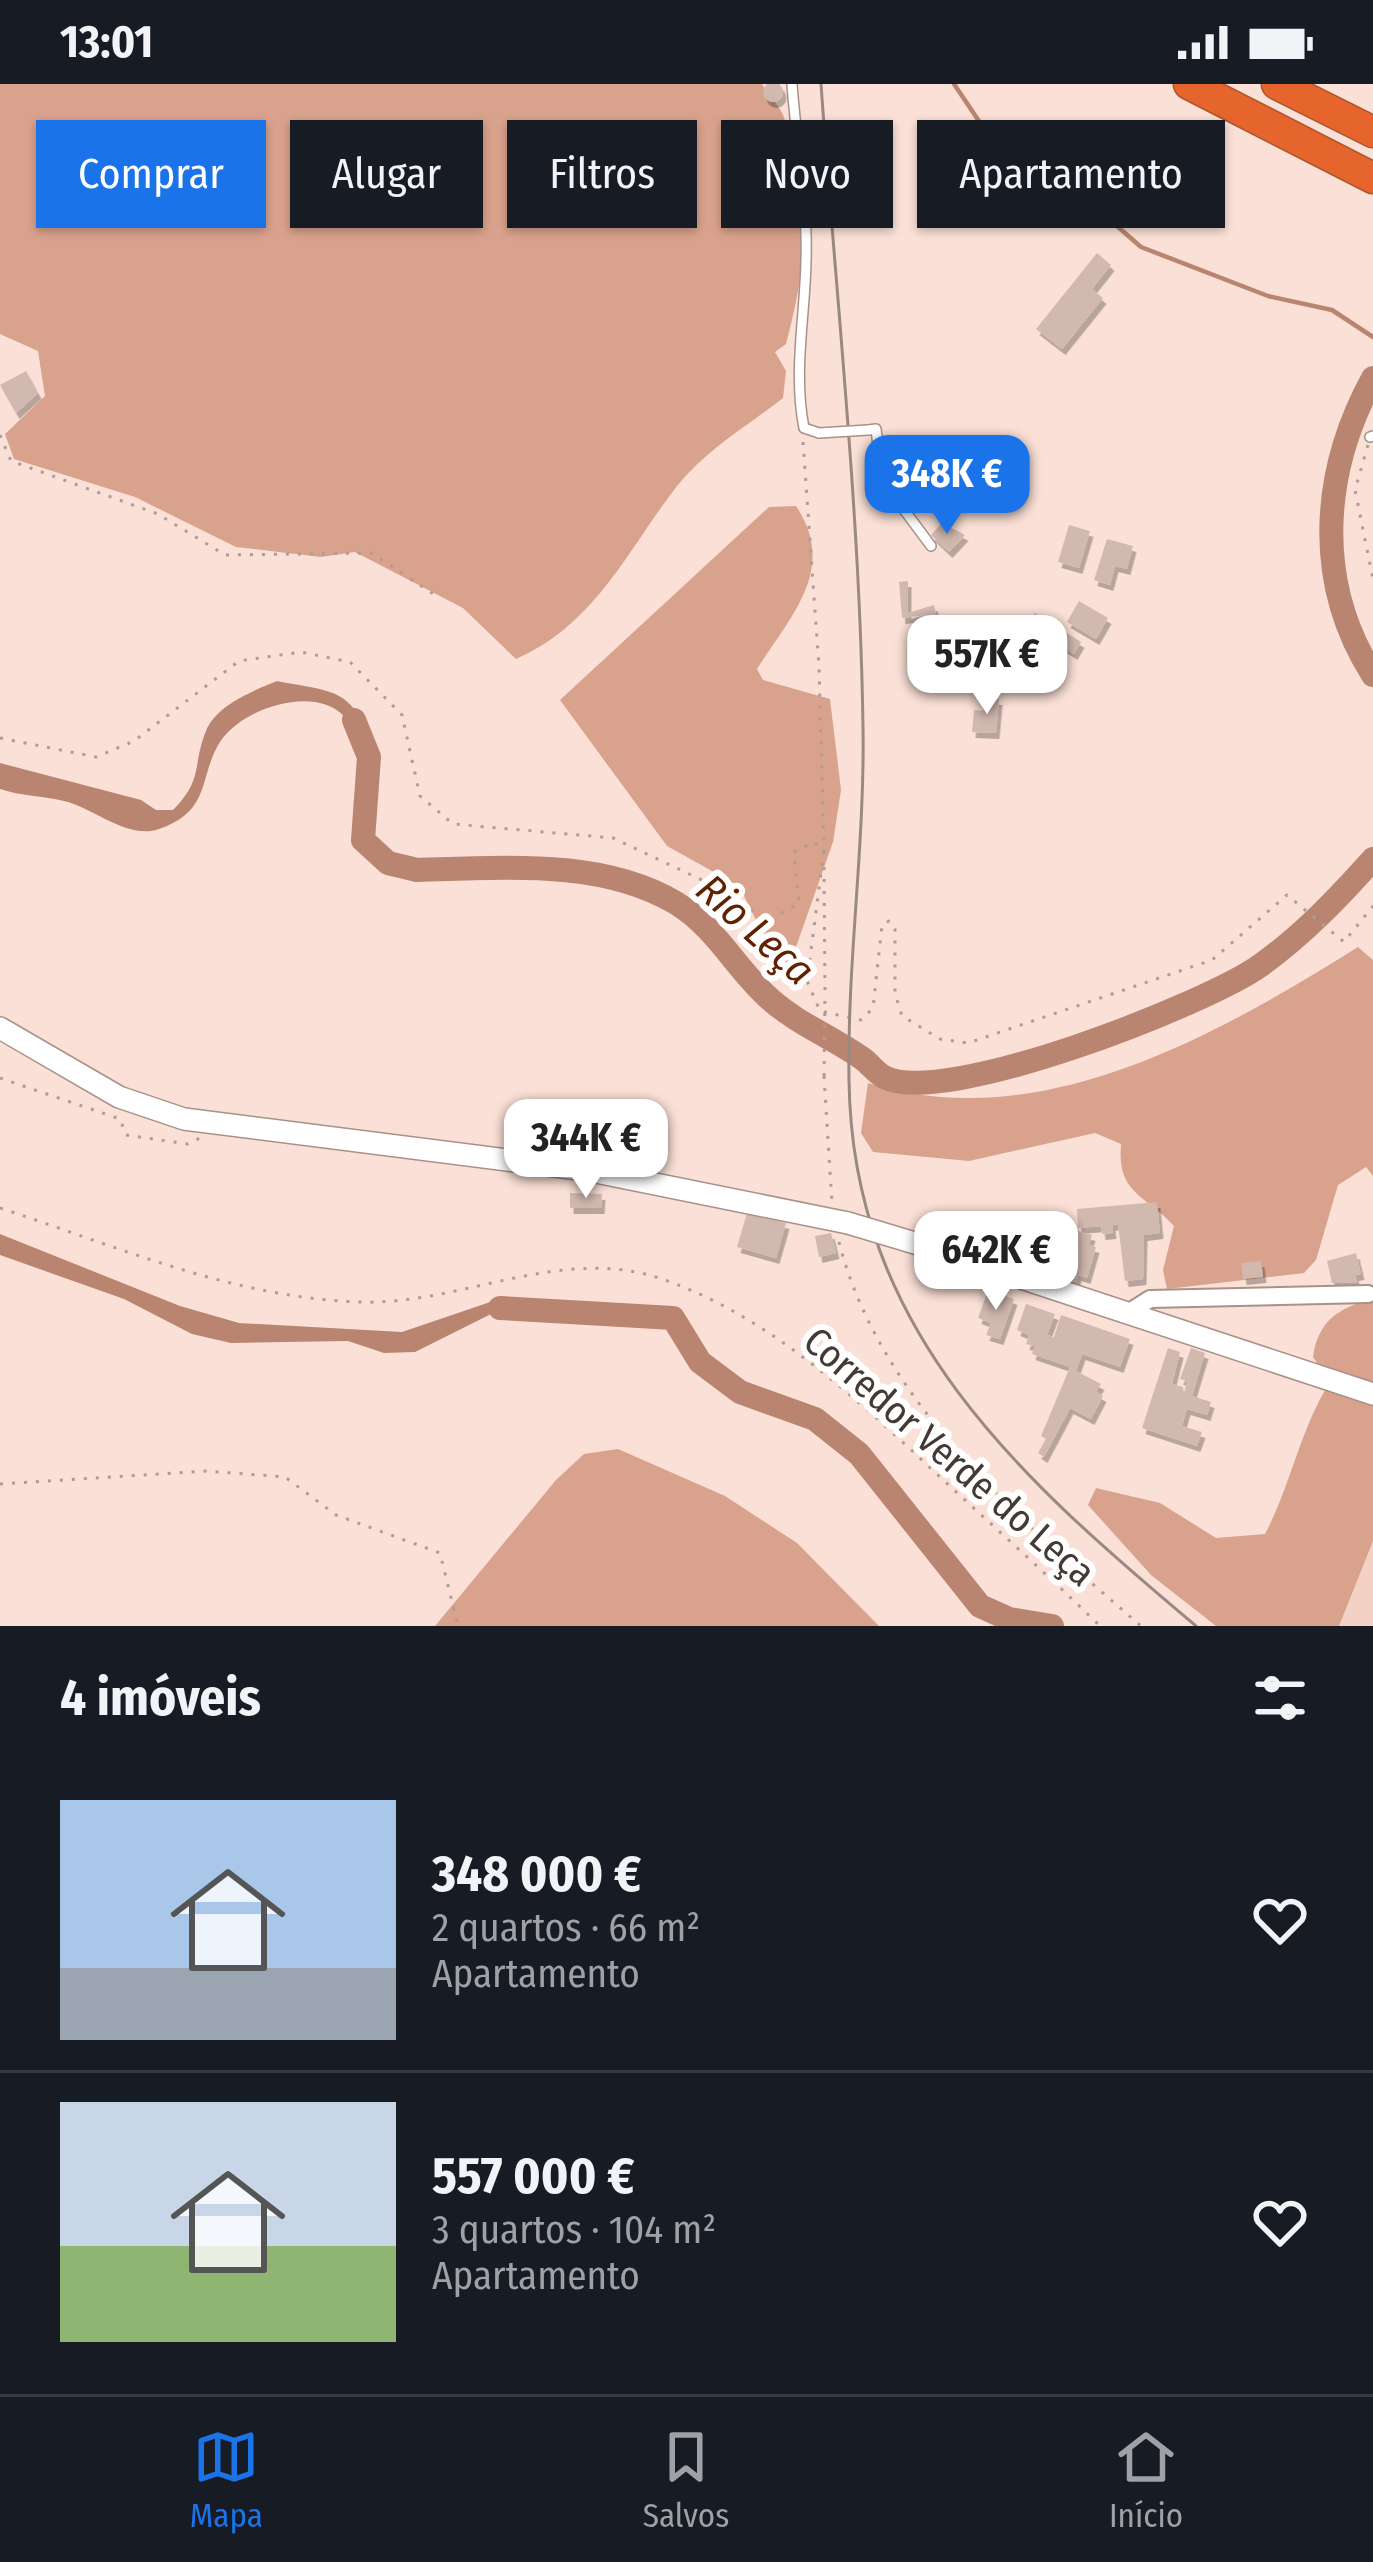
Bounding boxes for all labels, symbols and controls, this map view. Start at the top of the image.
text: 13:01 [60,15,153,69]
chip: Comprar [36,120,266,228]
chip: Alugar [290,120,483,228]
chip: Filtros [507,120,697,228]
chip: Novo [721,120,893,228]
chip: Apartamento [917,120,1225,228]
pin: 348K € [849,435,1045,537]
text: 348K € [892,451,1002,497]
pin: 557K € [889,615,1085,717]
text: 557K € [934,631,1040,677]
water label: Rio Leça [686,864,825,996]
pin: 344K € [488,1099,684,1201]
text: 344K € [531,1115,641,1161]
pin: 642K € [898,1211,1094,1313]
text: 642K € [941,1227,1051,1273]
street label: Corredor Verde do Leça [794,1318,1104,1596]
icon: filters [1247,1665,1313,1731]
text: 4 imóveis [60,1667,261,1729]
text: 348 000 € [432,1843,641,1905]
icon: home [156,1848,300,1992]
icon: heart [1247,1887,1313,1953]
text: 2 quartos · 66 m² [432,1905,700,1951]
text: Apartamento [432,1951,640,1997]
text: 557 000 € [432,2145,634,2207]
icon: home [156,2150,300,2294]
icon: heart [1247,2189,1313,2255]
text: 3 quartos · 104 m² [432,2207,716,2253]
text: Apartamento [432,2253,640,2299]
tab: Mapa [190,2424,263,2536]
tab: Salvos [643,2424,729,2536]
tab: Início [1109,2424,1183,2536]

